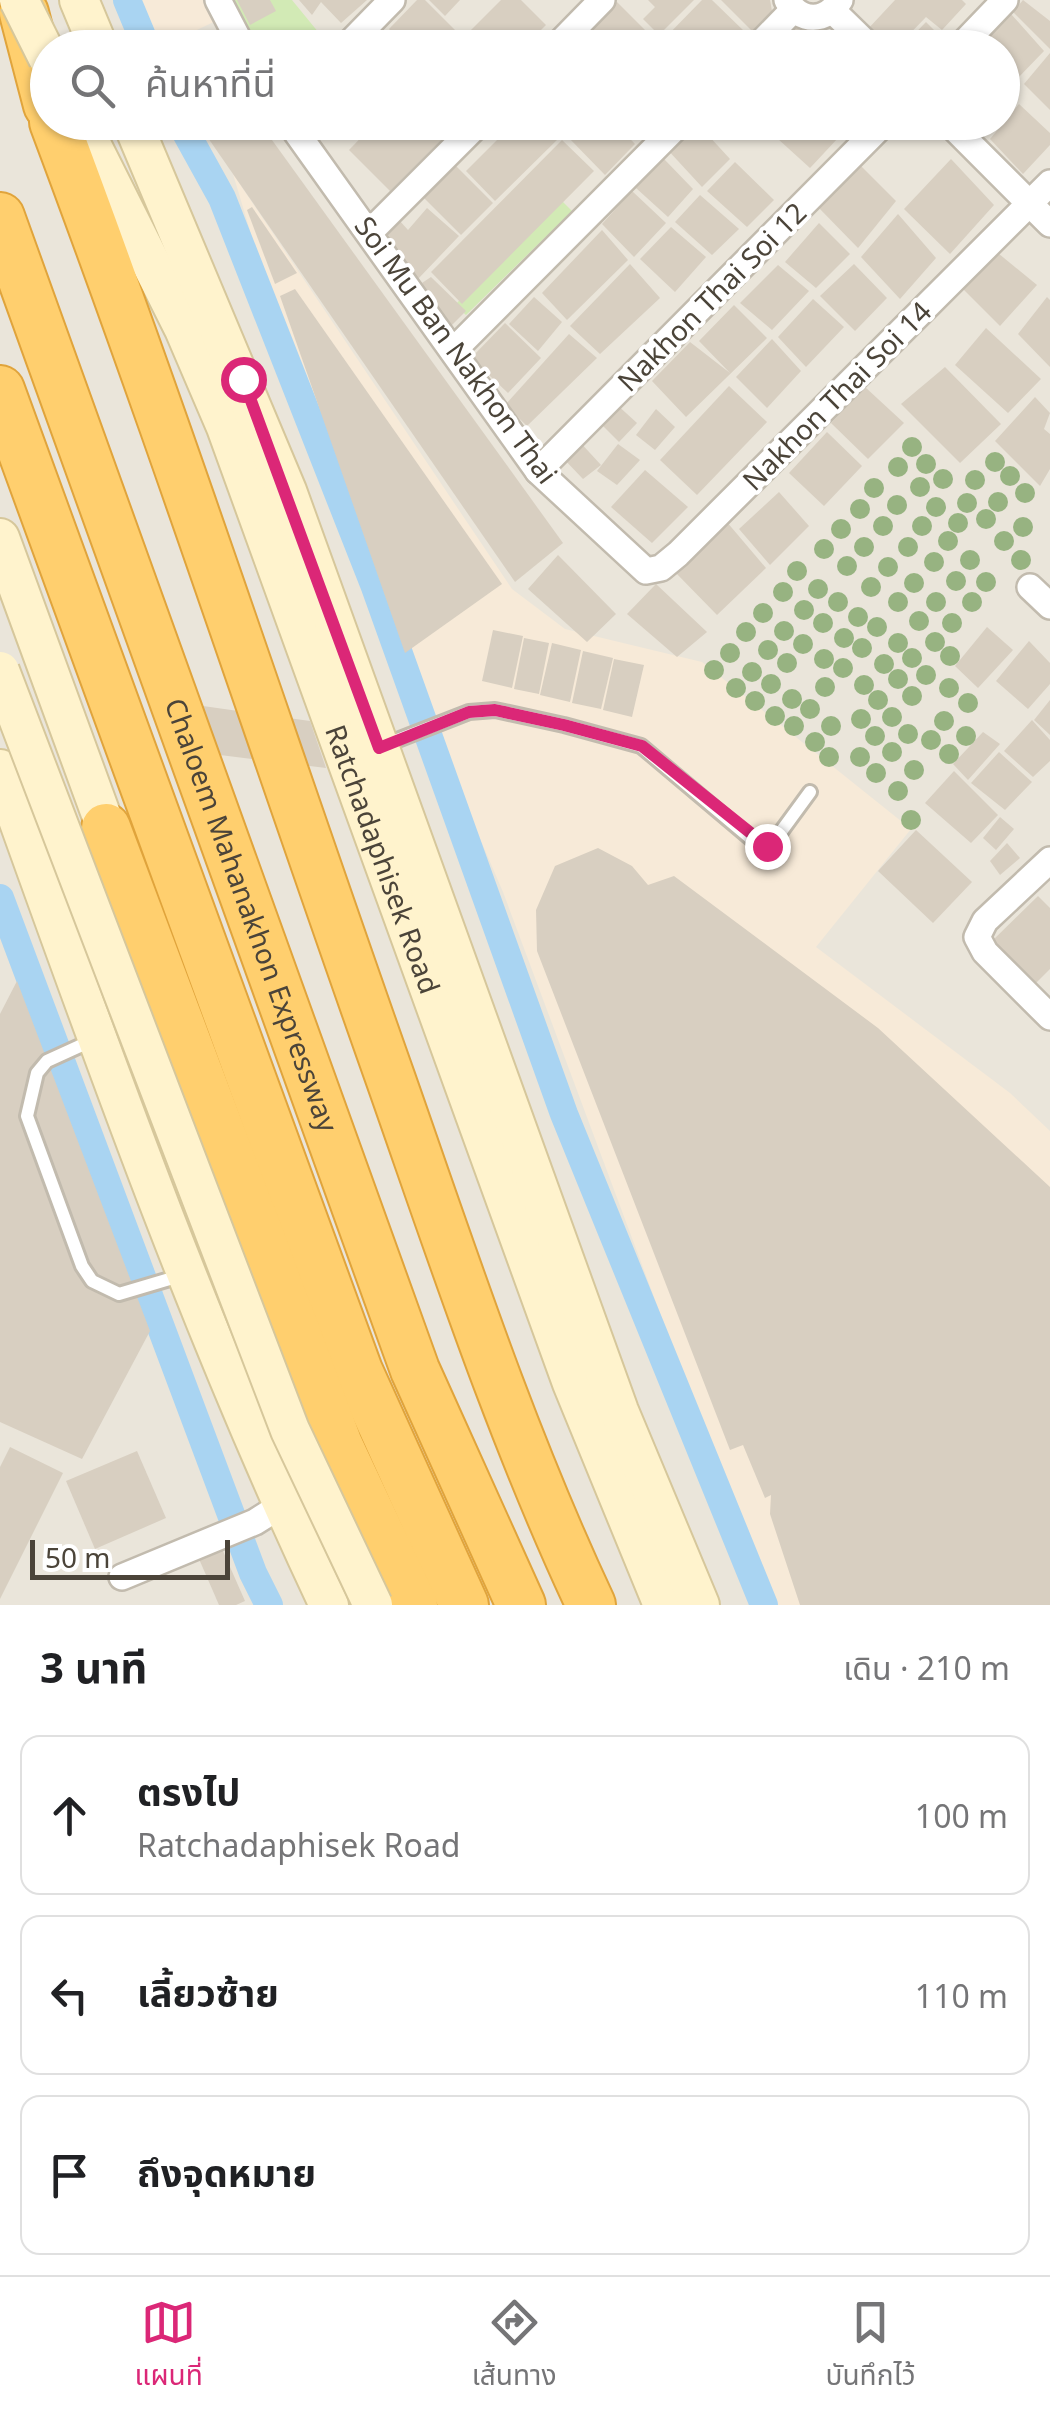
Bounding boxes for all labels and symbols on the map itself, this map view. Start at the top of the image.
street label: Nakhon Thai Soi 12 [609,194,814,399]
street label: Soi Mu Ban Nakhon Thai [347,208,567,491]
street label: Nakhon Thai Soi 14 [734,293,939,498]
route start [221,357,267,403]
street label: Chaloem Mahanakhon Expressway [157,693,348,1138]
street label: Ratchadaphisek Road [317,719,449,999]
route end [745,824,791,870]
scale bar [30,1535,230,1580]

